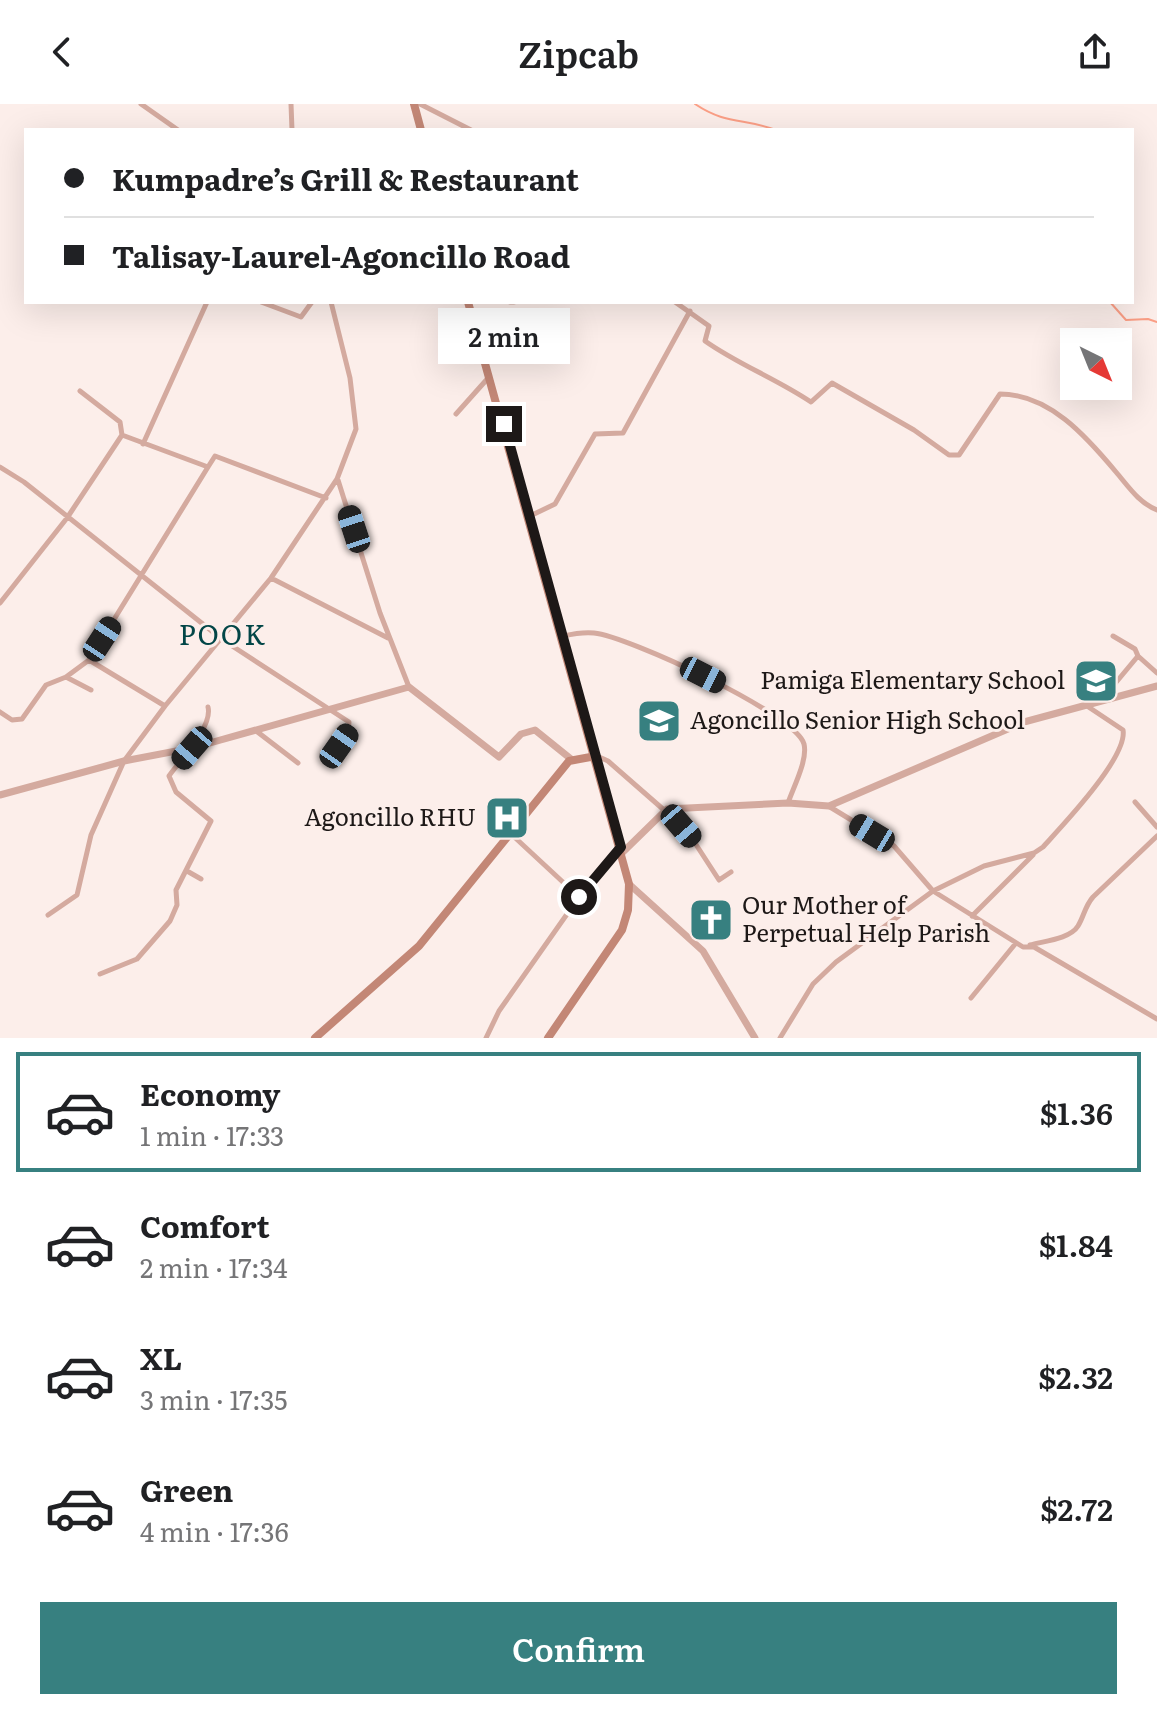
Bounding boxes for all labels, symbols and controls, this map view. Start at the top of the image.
text: Zipcab [518,26,639,79]
icon: back [40,30,84,74]
icon: share [1073,30,1117,74]
text: Kumpadre’s Grill & Restaurant [112,156,579,200]
text: Talisay-Laurel-Agoncillo Road [112,233,570,277]
callout: 2 min [438,308,570,364]
text: 2 min [468,316,540,355]
north arrow [1060,328,1132,400]
map controls [1060,328,1132,400]
route end [486,406,522,442]
car [335,502,373,556]
car [79,612,125,666]
district label: POOK [179,612,267,654]
car [676,653,730,697]
school or university icon: Pamiga Elementary School [1072,657,1120,705]
place label: Pamiga Elementary School [760,661,1065,696]
school or university icon: Agoncillo Senior High School [635,697,683,745]
place label: Agoncillo Senior High School [690,701,1025,736]
car [315,719,363,773]
car [167,722,217,774]
hospital icon: Agoncillo RHU [483,794,531,842]
place label: Agoncillo RHU [304,798,476,833]
car [656,800,706,852]
car [845,810,899,856]
route start [561,879,597,915]
place label: Our Mother of Perpetual Help Parish [742,886,990,949]
church icon: Our Mother of Perpetual Help Parish [687,896,735,944]
text: Economy [140,1071,280,1115]
icon: car [44,1076,116,1148]
text: $1.36 [1040,1090,1113,1134]
text: 1 min · 17:33 [140,1115,284,1154]
text: Comfort [140,1203,270,1247]
icon: car [44,1208,116,1280]
text: $1.84 [1039,1222,1113,1266]
text: 2 min · 17:34 [140,1247,288,1286]
text: XL [140,1335,182,1379]
icon: car [44,1340,116,1412]
text: $2.32 [1038,1354,1113,1398]
text: 3 min · 17:35 [140,1379,287,1418]
text: Green [140,1467,233,1511]
icon: car [44,1472,116,1544]
text: $2.72 [1040,1486,1113,1530]
text: 4 min · 17:36 [140,1511,289,1550]
button: Confirm [40,1602,1117,1694]

